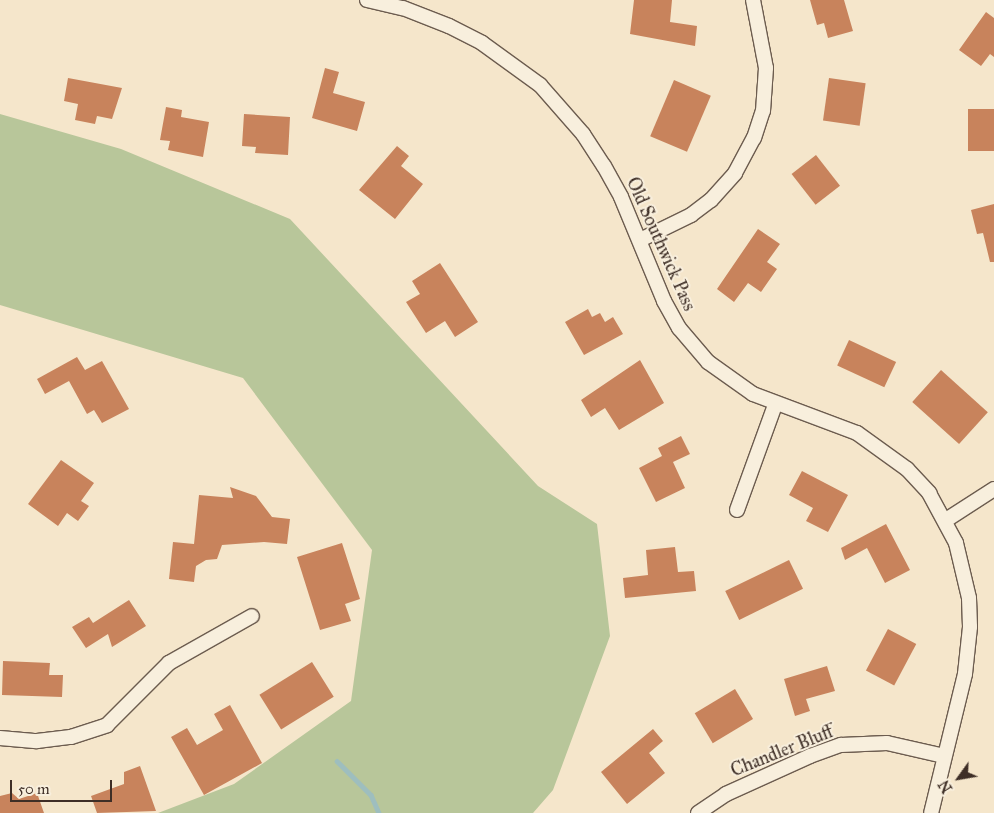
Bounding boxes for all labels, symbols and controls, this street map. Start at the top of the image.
street label: Old Southwick Pass [622,174,700,314]
street label: Chandler Bluff [728,721,836,781]
north arrow [934,753,984,803]
scale bar [12,770,115,802]
text: N [936,777,956,796]
text: 50 m [18,780,50,798]

